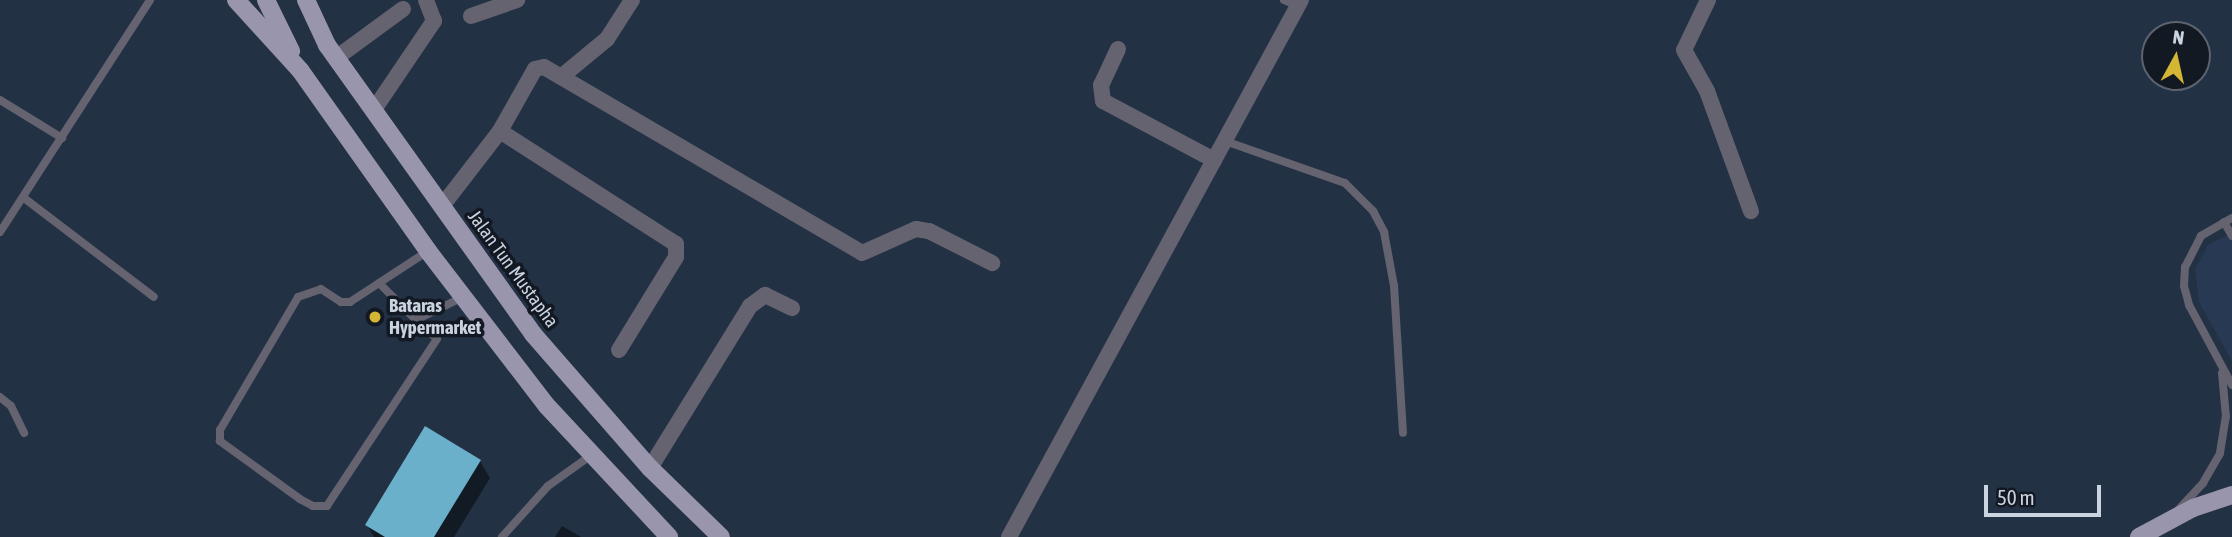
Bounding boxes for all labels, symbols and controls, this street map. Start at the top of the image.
north arrow [2141,21,2211,91]
text: N [2172,26,2186,49]
street label: Jalan Tun Mustapha [463,206,563,332]
place label: Bataras Hypermarket [389,295,481,339]
marker: Bataras Hypermarket [367,309,383,325]
scale bar [1987,470,2104,514]
text: 50 m [1997,485,2035,509]

